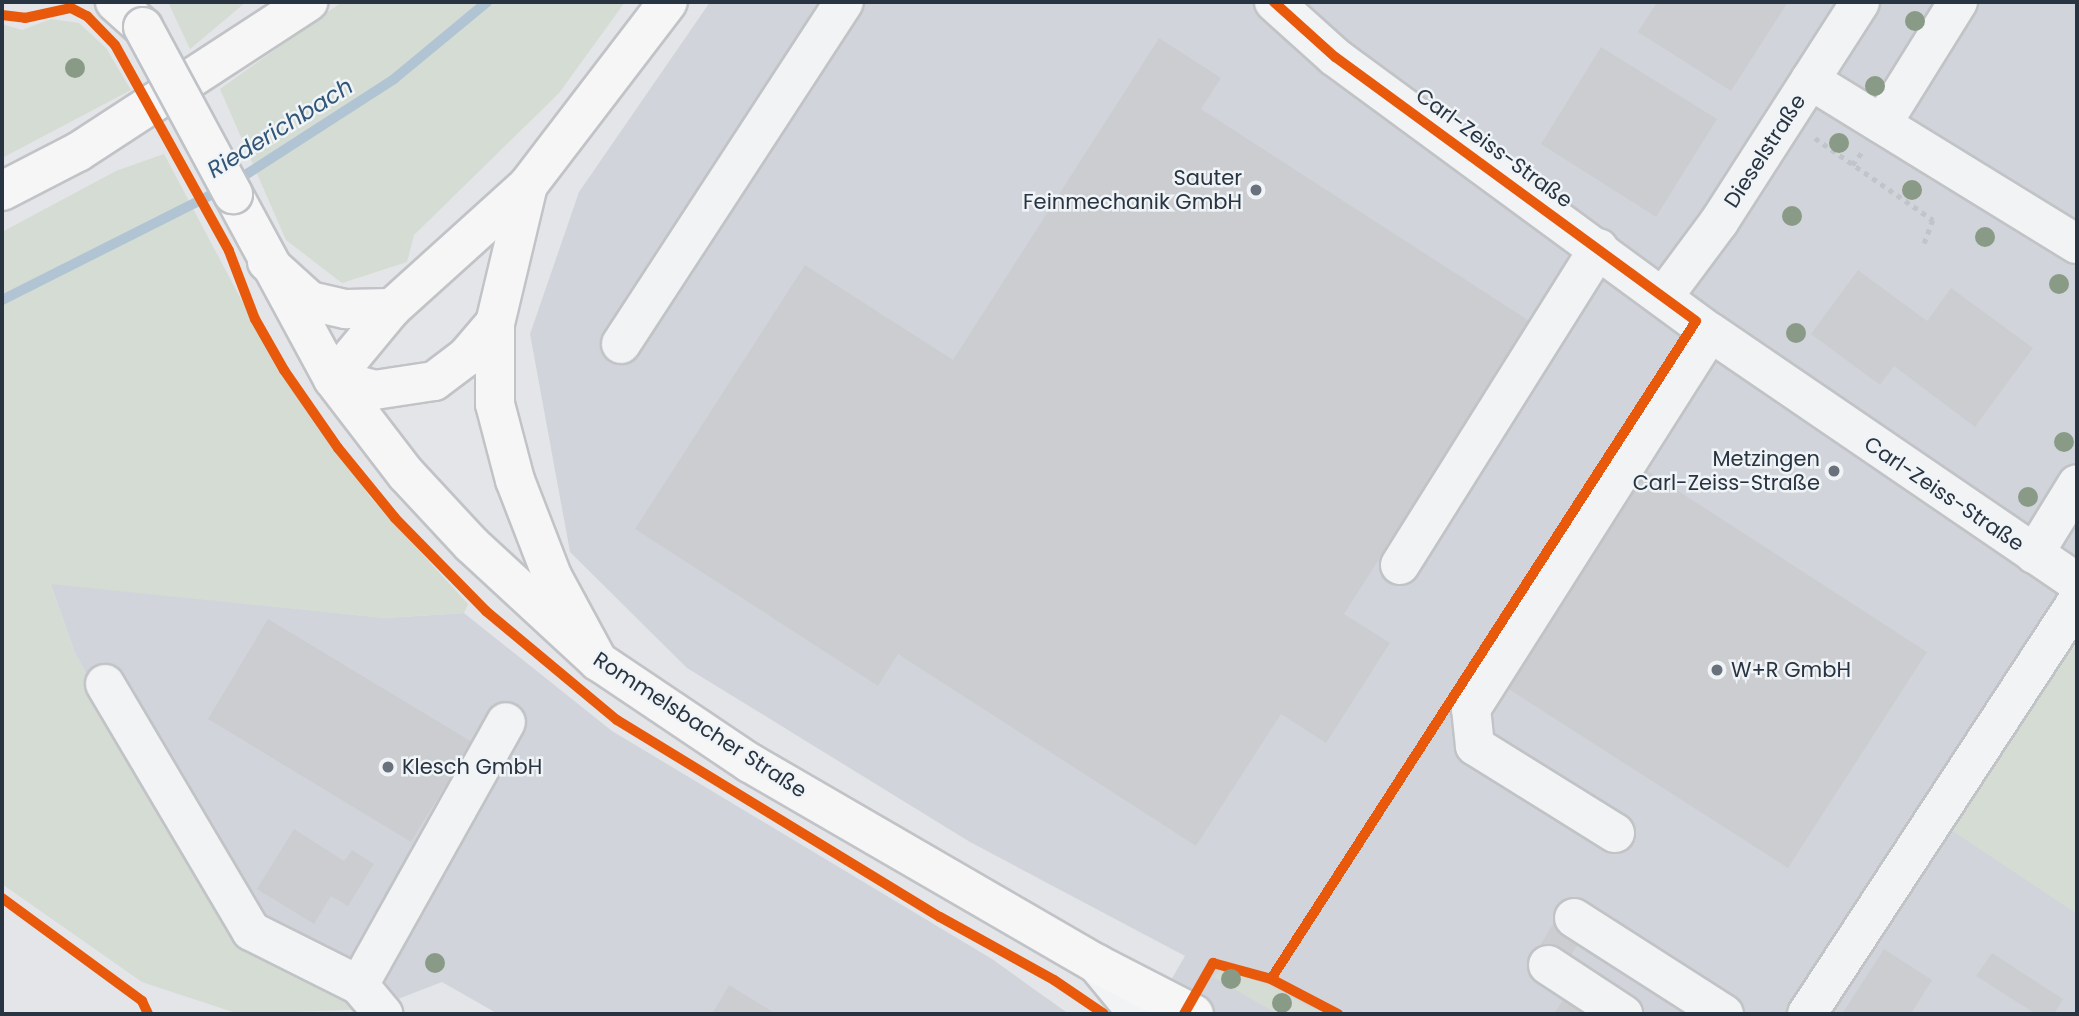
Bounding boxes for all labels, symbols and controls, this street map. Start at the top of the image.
water label: Riederichbach [202,72,358,184]
street label: Carl-Zeiss-Straße [1411,83,1577,213]
street label: Dieselstraße [1719,90,1811,212]
place label: Sauter Feinmechanik GmbH [1023,165,1242,215]
marker: Sauter Feinmechanik GmbH [1248,182,1264,198]
street label: Carl-Zeiss-Straße [1859,431,2029,557]
place label: Metzingen Carl-Zeiss-Straße [1633,446,1820,496]
marker: Metzingen Carl-Zeiss-Straße [1826,463,1842,479]
street label: Rommelsbacher Straße [589,647,811,803]
place label: W+R GmbH [1731,657,1851,683]
marker: W+R GmbH [1709,662,1725,678]
place label: Klesch GmbH [402,754,542,780]
marker: Klesch GmbH [380,759,396,775]

